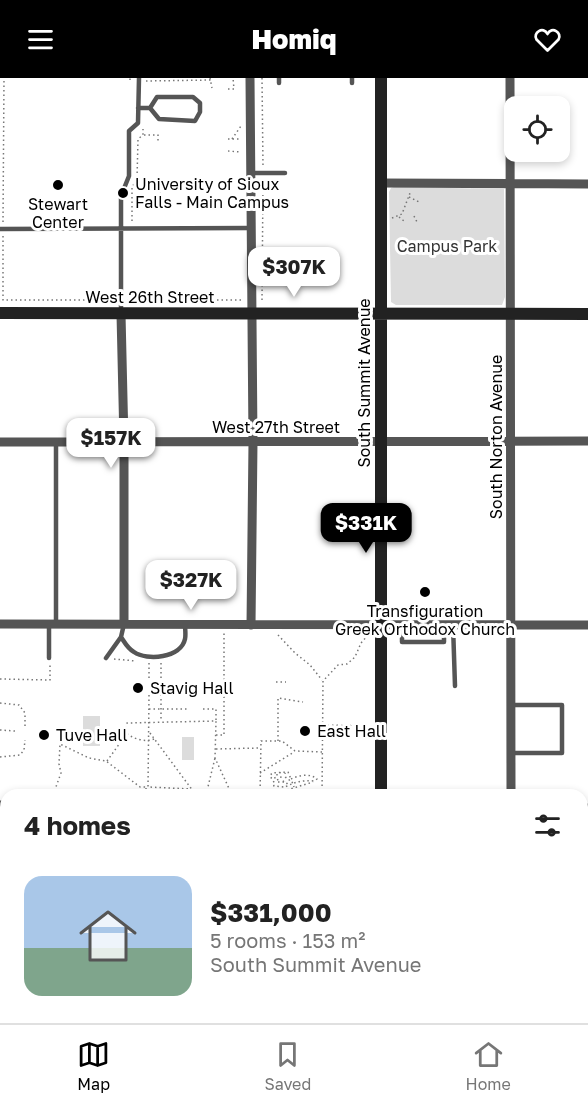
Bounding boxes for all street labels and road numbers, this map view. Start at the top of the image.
street label: West 26th Street [85,287,215,307]
street label: South Summit Avenue [354,298,374,468]
street label: South Norton Avenue [486,355,506,519]
street label: West 27th Street [212,417,340,437]

